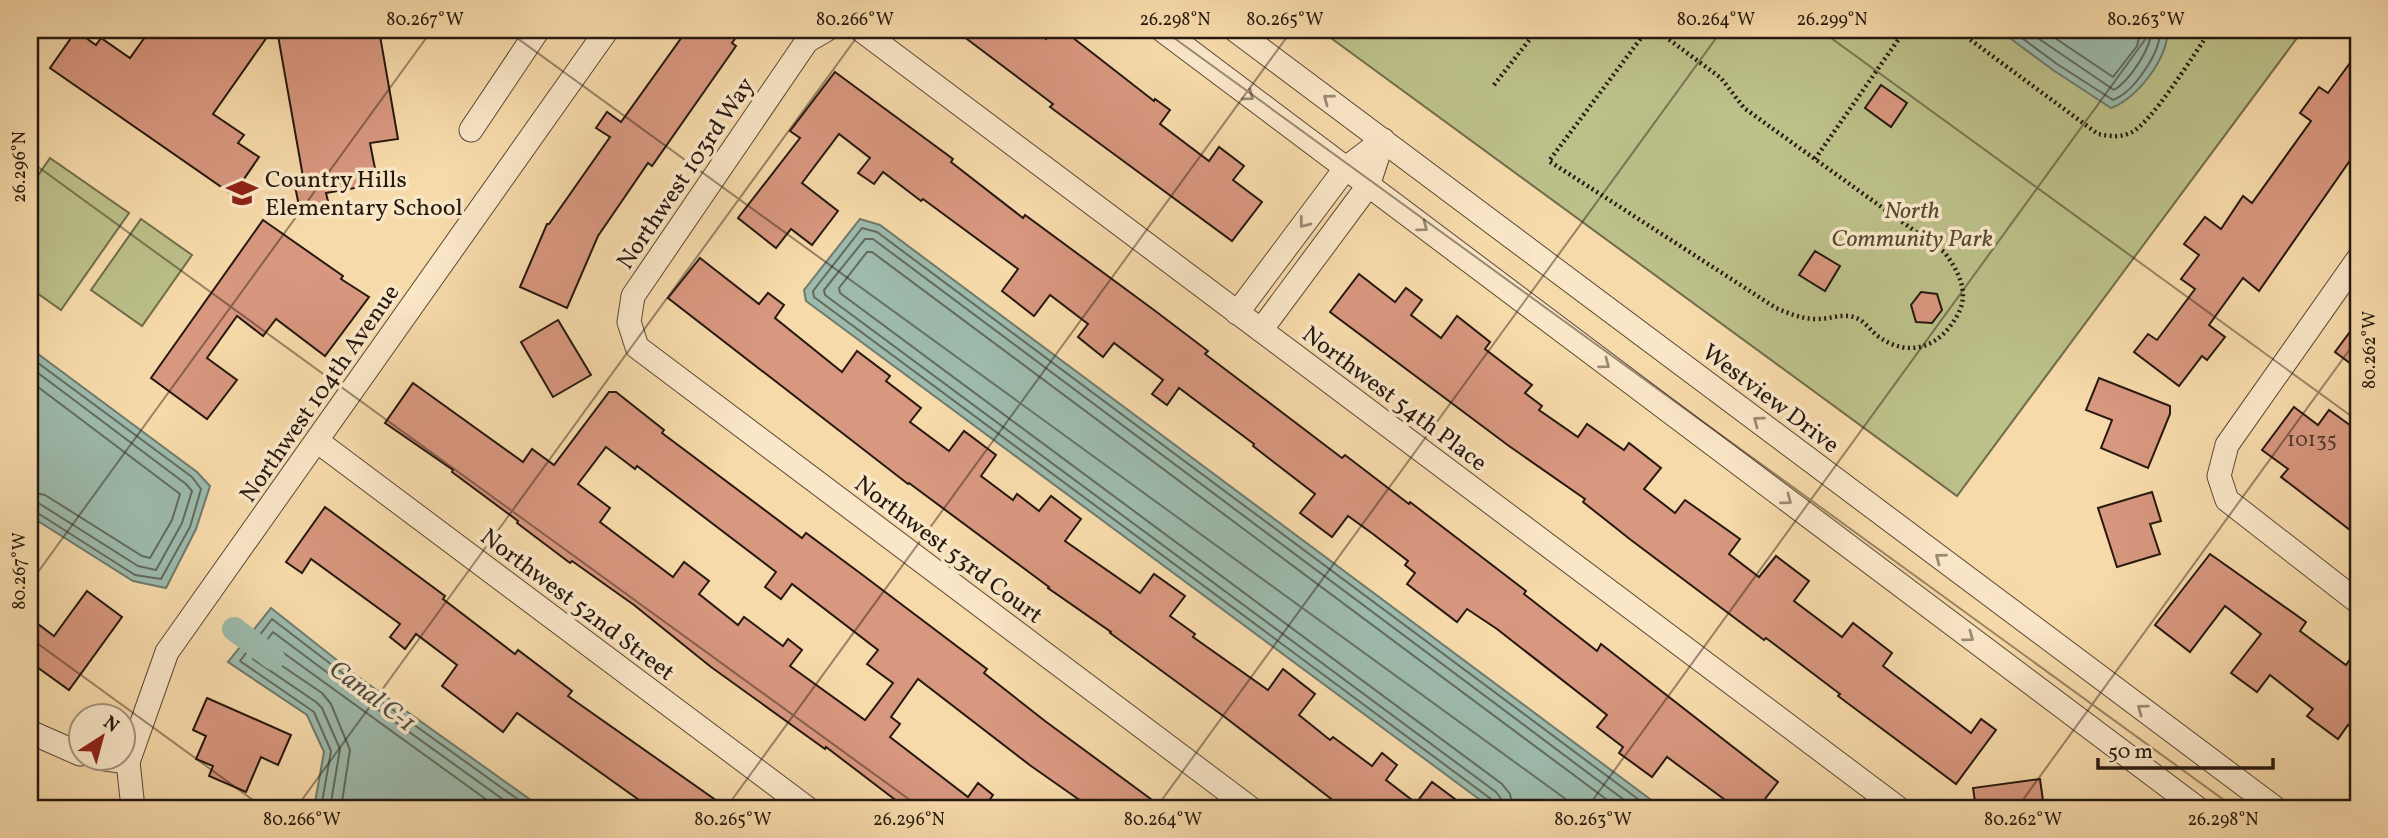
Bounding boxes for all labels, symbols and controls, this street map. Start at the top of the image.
text: 80.267°W [386,8,464,33]
text: 80.266°W [816,8,894,33]
text: 26.298°N [1139,8,1211,33]
text: 80.265°W [1246,8,1324,33]
text: 80.264°W [1677,8,1755,33]
text: 26.299°N [1796,8,1868,33]
text: 80.263°W [2107,8,2185,33]
street label: Northwest 103rd Way [610,71,764,277]
one-way arrow [1242,87,1254,100]
one-way arrow [1323,95,1336,107]
text: 26.296°N [8,131,33,203]
place label: Country Hills Elementary School [265,164,463,226]
school or university icon: Country Hills Elementary School [225,176,259,210]
park label: North Community Park [1831,195,1993,257]
one-way arrow [1299,216,1312,228]
one-way arrow [1415,219,1428,231]
street label: Northwest 104th Avenue [232,278,409,510]
text: 80.262°W [2358,311,2383,389]
street label: Northwest 54th Place [1294,319,1494,481]
street label: Westview Drive [1694,337,1846,463]
one-way arrow [1597,355,1610,368]
one-way arrow [1753,417,1766,430]
house number: 10135 [2287,426,2337,455]
street label: Northwest 53rd Court [846,468,1049,633]
one-way arrow [1779,492,1792,505]
street label: Northwest 52nd Street [472,521,681,690]
text: 80.267°W [8,532,33,610]
one-way arrow [1935,553,1948,566]
one-way arrow [1961,629,1973,641]
water label: Canal C-1 [321,652,423,741]
north arrow [66,702,136,772]
one-way arrow [2137,704,2149,717]
text: N [98,710,124,740]
scale bar [2098,726,2272,770]
text: 50 m [2108,738,2153,767]
text: 80.266°W [263,808,341,833]
text: 80.265°W [694,808,772,833]
text: 26.296°N [873,808,945,833]
text: 80.264°W [1124,808,1202,833]
text: 80.263°W [1554,808,1632,833]
text: 80.262°W [1984,808,2062,833]
text: 26.298°N [2187,808,2259,833]

